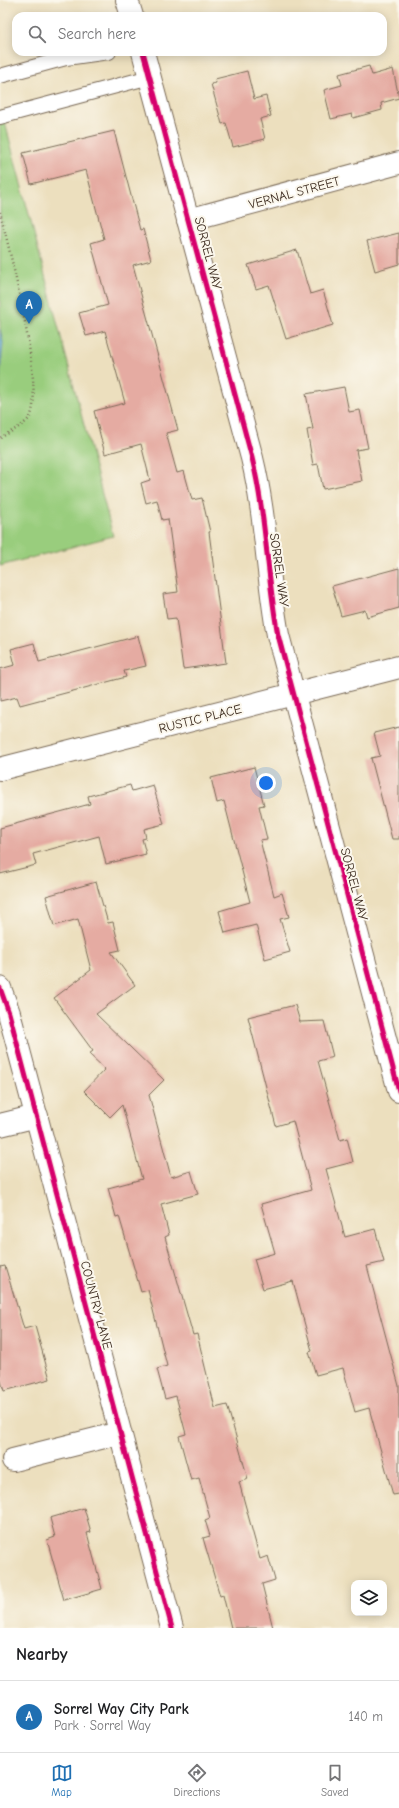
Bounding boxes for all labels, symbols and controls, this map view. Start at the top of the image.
search box [12,12,387,56]
icon: search [26,23,48,45]
text: Search here [58,25,136,43]
street label: VERNAL STREET [247,173,342,212]
street label: SORREL WAY [192,215,226,291]
pin: A [16,291,42,324]
street label: SORREL WAY [267,532,292,608]
street label: RUSTIC PLACE [157,701,243,736]
your location [256,773,276,793]
street label: SORREL WAY [338,846,372,922]
street label: COUNTRY LANE [78,1259,116,1351]
map controls [351,1580,387,1616]
button: layers [351,1580,387,1616]
text: Nearby [16,1645,67,1664]
text: Sorrel Way City Park [54,1700,189,1718]
text: A [25,1709,33,1724]
text: 140 m [349,1709,383,1724]
text: Park · Sorrel Way [54,1718,151,1733]
tab: Map [51,1762,73,1799]
tab: Directions [174,1762,220,1799]
tab: Saved [321,1762,348,1799]

